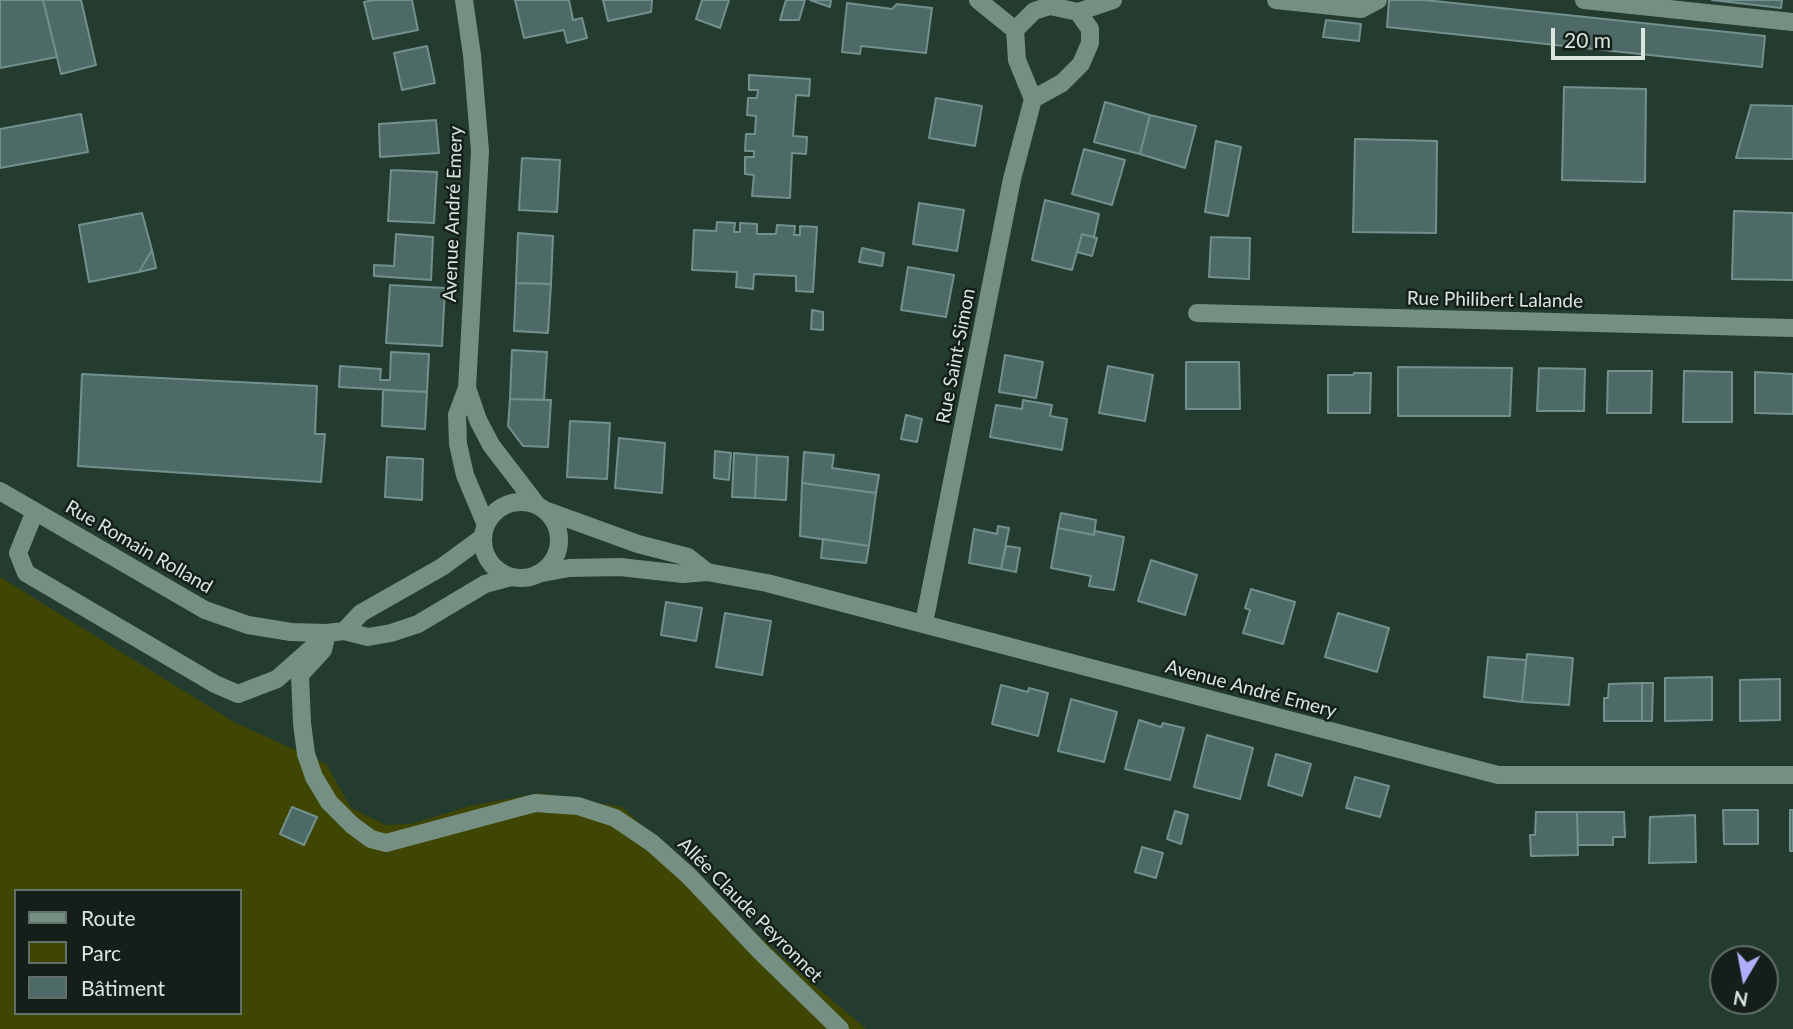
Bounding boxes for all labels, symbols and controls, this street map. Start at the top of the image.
scale bar [1555,14,1650,58]
text: 20 m [1564,27,1611,52]
street label: Avenue André Emery [439,125,467,303]
street label: Rue Saint-Simon [932,286,980,426]
street label: Rue Philibert Lalande [1407,287,1583,313]
street label: Rue Romain Rolland [61,496,217,598]
street label: Avenue André Emery [1163,655,1339,723]
street label: Allée Claude Peyronnet [673,833,827,987]
legend [14,889,242,1015]
text: Route [81,905,136,930]
text: Parc [81,940,121,965]
north arrow [1709,945,1779,1015]
text: Bâtiment [81,975,165,1000]
text: N [1731,987,1750,1012]

